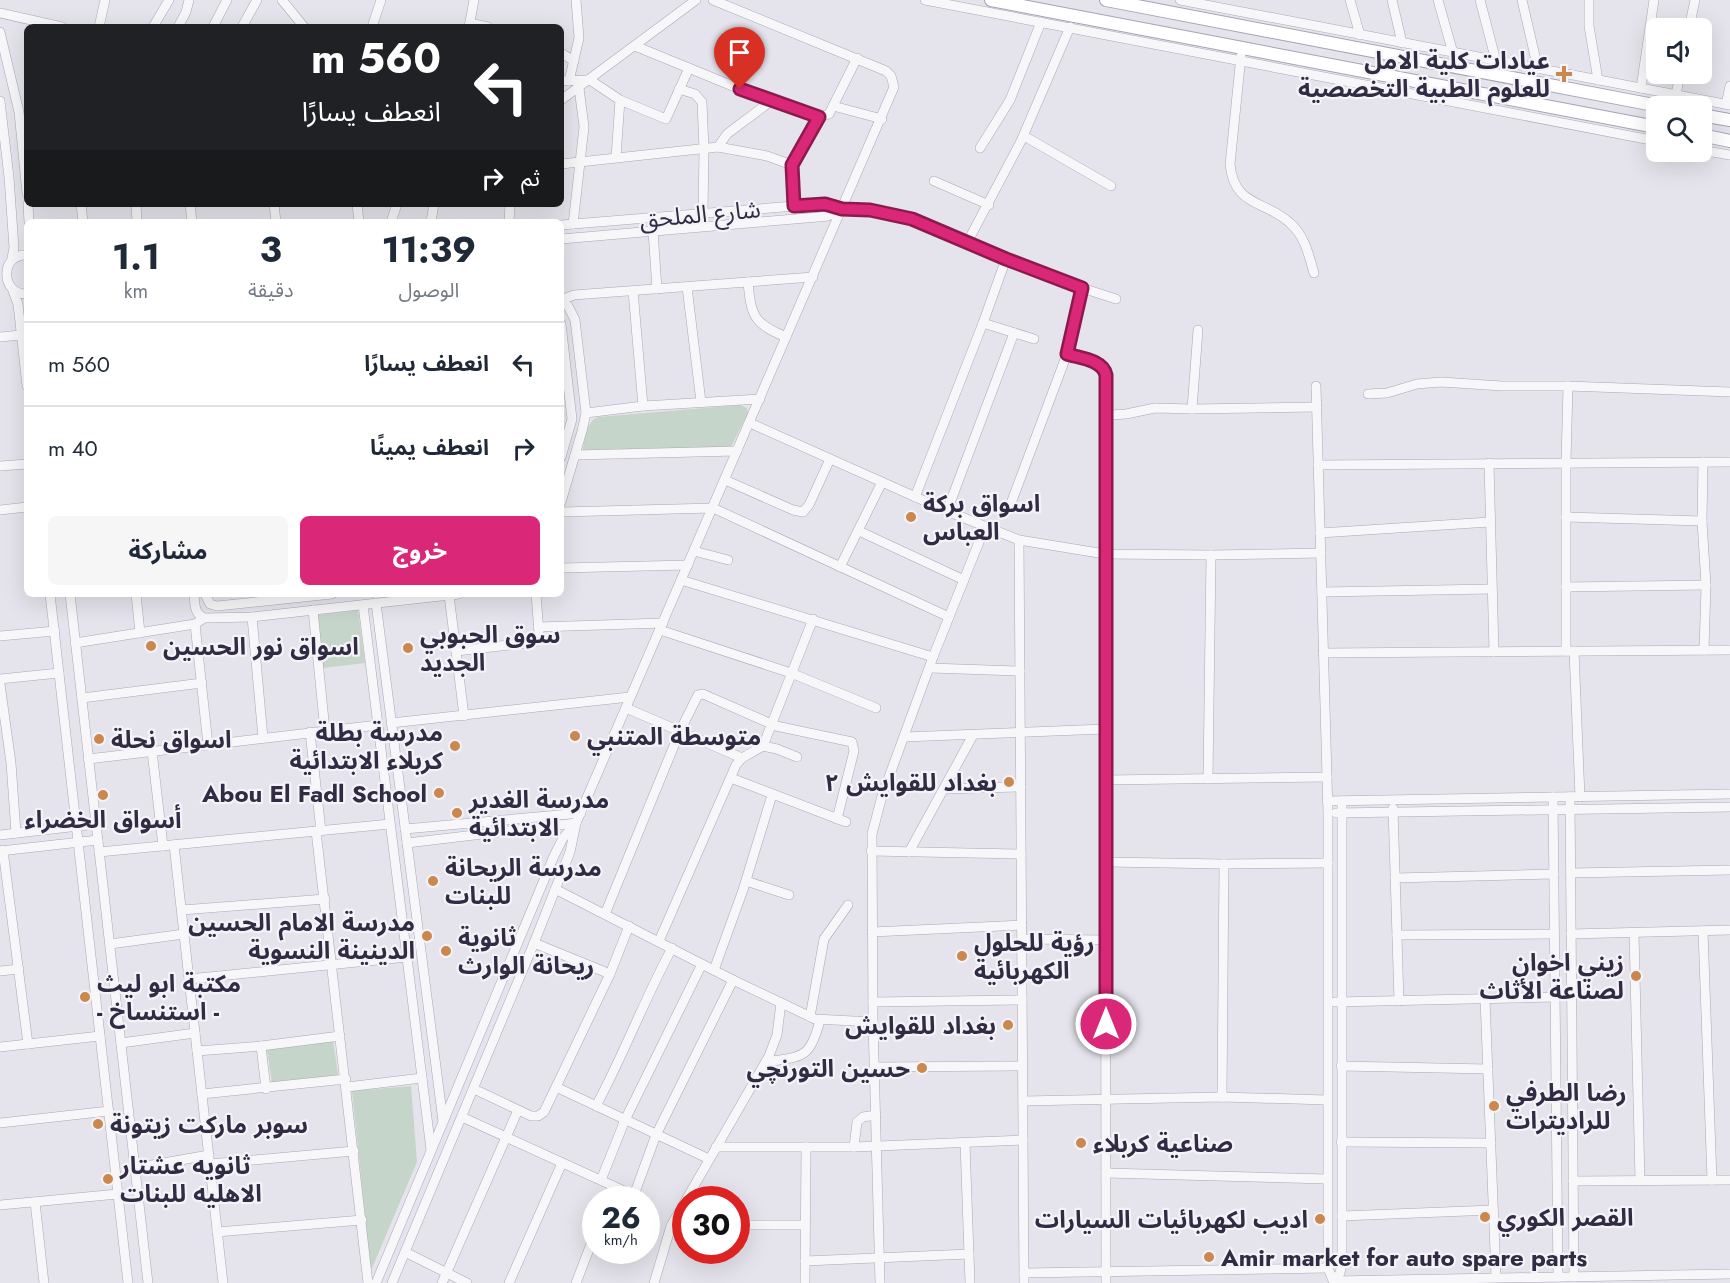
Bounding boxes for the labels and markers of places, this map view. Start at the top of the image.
pin [714,27,765,89]
place label: عيادات كلية الامل للعلوم الطبية التخصصية [1298,43,1550,107]
marker: عيادات كلية الامل للعلوم الطبية التخصصية [1555,65,1573,83]
place label: اسواق بركة العباس [923,486,1040,549]
marker: اسواق بركة العباس [904,510,918,524]
place label: سوق الحبوبي الجديد [420,617,561,680]
place label: اسواق نور الحسين [163,629,359,664]
marker: اسواق نور الحسين [144,639,158,653]
marker: سوق الحبوبي الجديد [401,641,415,655]
place label: مدرسة بطلة كربلاء الابتدائية [289,715,444,778]
place label: متوسطة المتنبي [587,719,761,756]
place label: اسواق نحلة [111,722,232,757]
marker: متوسطة المتنبي [568,729,582,743]
marker: اسواق نحلة [92,732,106,746]
marker: مدرسة بطلة كربلاء الابتدائية [448,739,462,753]
place label: بغداد للقوايش ٢ [825,765,997,800]
marker: بغداد للقوايش ٢ [1002,775,1016,789]
place label: Abou El Fadl School [201,776,427,811]
place label: مدرسة الغدير الابتدائية [468,782,609,845]
marker: Abou El Fadl School [432,786,446,800]
marker: أسواق الخضراء [96,788,110,802]
place label: أسواق الخضراء [24,802,182,837]
marker: مدرسة الغدير الابتدائية [450,806,464,820]
place label: مدرسة الريحانة للبنات [445,850,602,913]
marker: مدرسة الريحانة للبنات [426,874,440,888]
place label: مدرسة الامام الحسين الدينينة النسوية [188,905,415,968]
place label: ثانوية ريحانة الوارث [458,920,594,983]
place label: رؤية للحلول الكهربائية [974,925,1095,988]
marker: مدرسة الامام الحسين الدينينة النسوية [420,929,434,943]
marker: ثانوية ريحانة الوارث [439,944,453,958]
place label: زيني اخوان لصناعة الأثاث [1479,945,1624,1008]
marker: رؤية للحلول الكهربائية [955,949,969,963]
place label: مكتبة ابو ليث - استنساخ - [97,966,241,1029]
marker: زيني اخوان لصناعة الأثاث [1629,969,1643,983]
marker: مكتبة ابو ليث - استنساخ - [78,990,92,1004]
place label: بغداد للقوايش [845,1008,996,1043]
marker: بغداد للقوايش [1001,1018,1015,1032]
place label: حسين التورنچي [746,1051,910,1088]
marker: حسين التورنچي [915,1061,929,1075]
place label: رضا الطرفي للراديترات [1506,1075,1627,1138]
marker: رضا الطرفي للراديترات [1487,1099,1501,1113]
place label: سوبر ماركت زيتونة [110,1107,308,1142]
marker: سوبر ماركت زيتونة [91,1117,105,1131]
place label: صناعية كربلاء [1093,1126,1233,1161]
marker: صناعية كربلاء [1074,1136,1088,1150]
place label: ثانويه عشتار الاهليه للبنات [119,1148,262,1211]
marker: ثانويه عشتار الاهليه للبنات [101,1172,115,1186]
place label: القصر الكوري [1497,1200,1633,1237]
place label: اديب لكهربائيات السيارات [1035,1202,1308,1237]
marker: القصر الكوري [1478,1210,1492,1224]
marker: اديب لكهربائيات السيارات [1313,1212,1327,1226]
place label: Amir market for auto spare parts [1220,1240,1587,1275]
marker: Amir market for auto spare parts [1202,1250,1216,1264]

